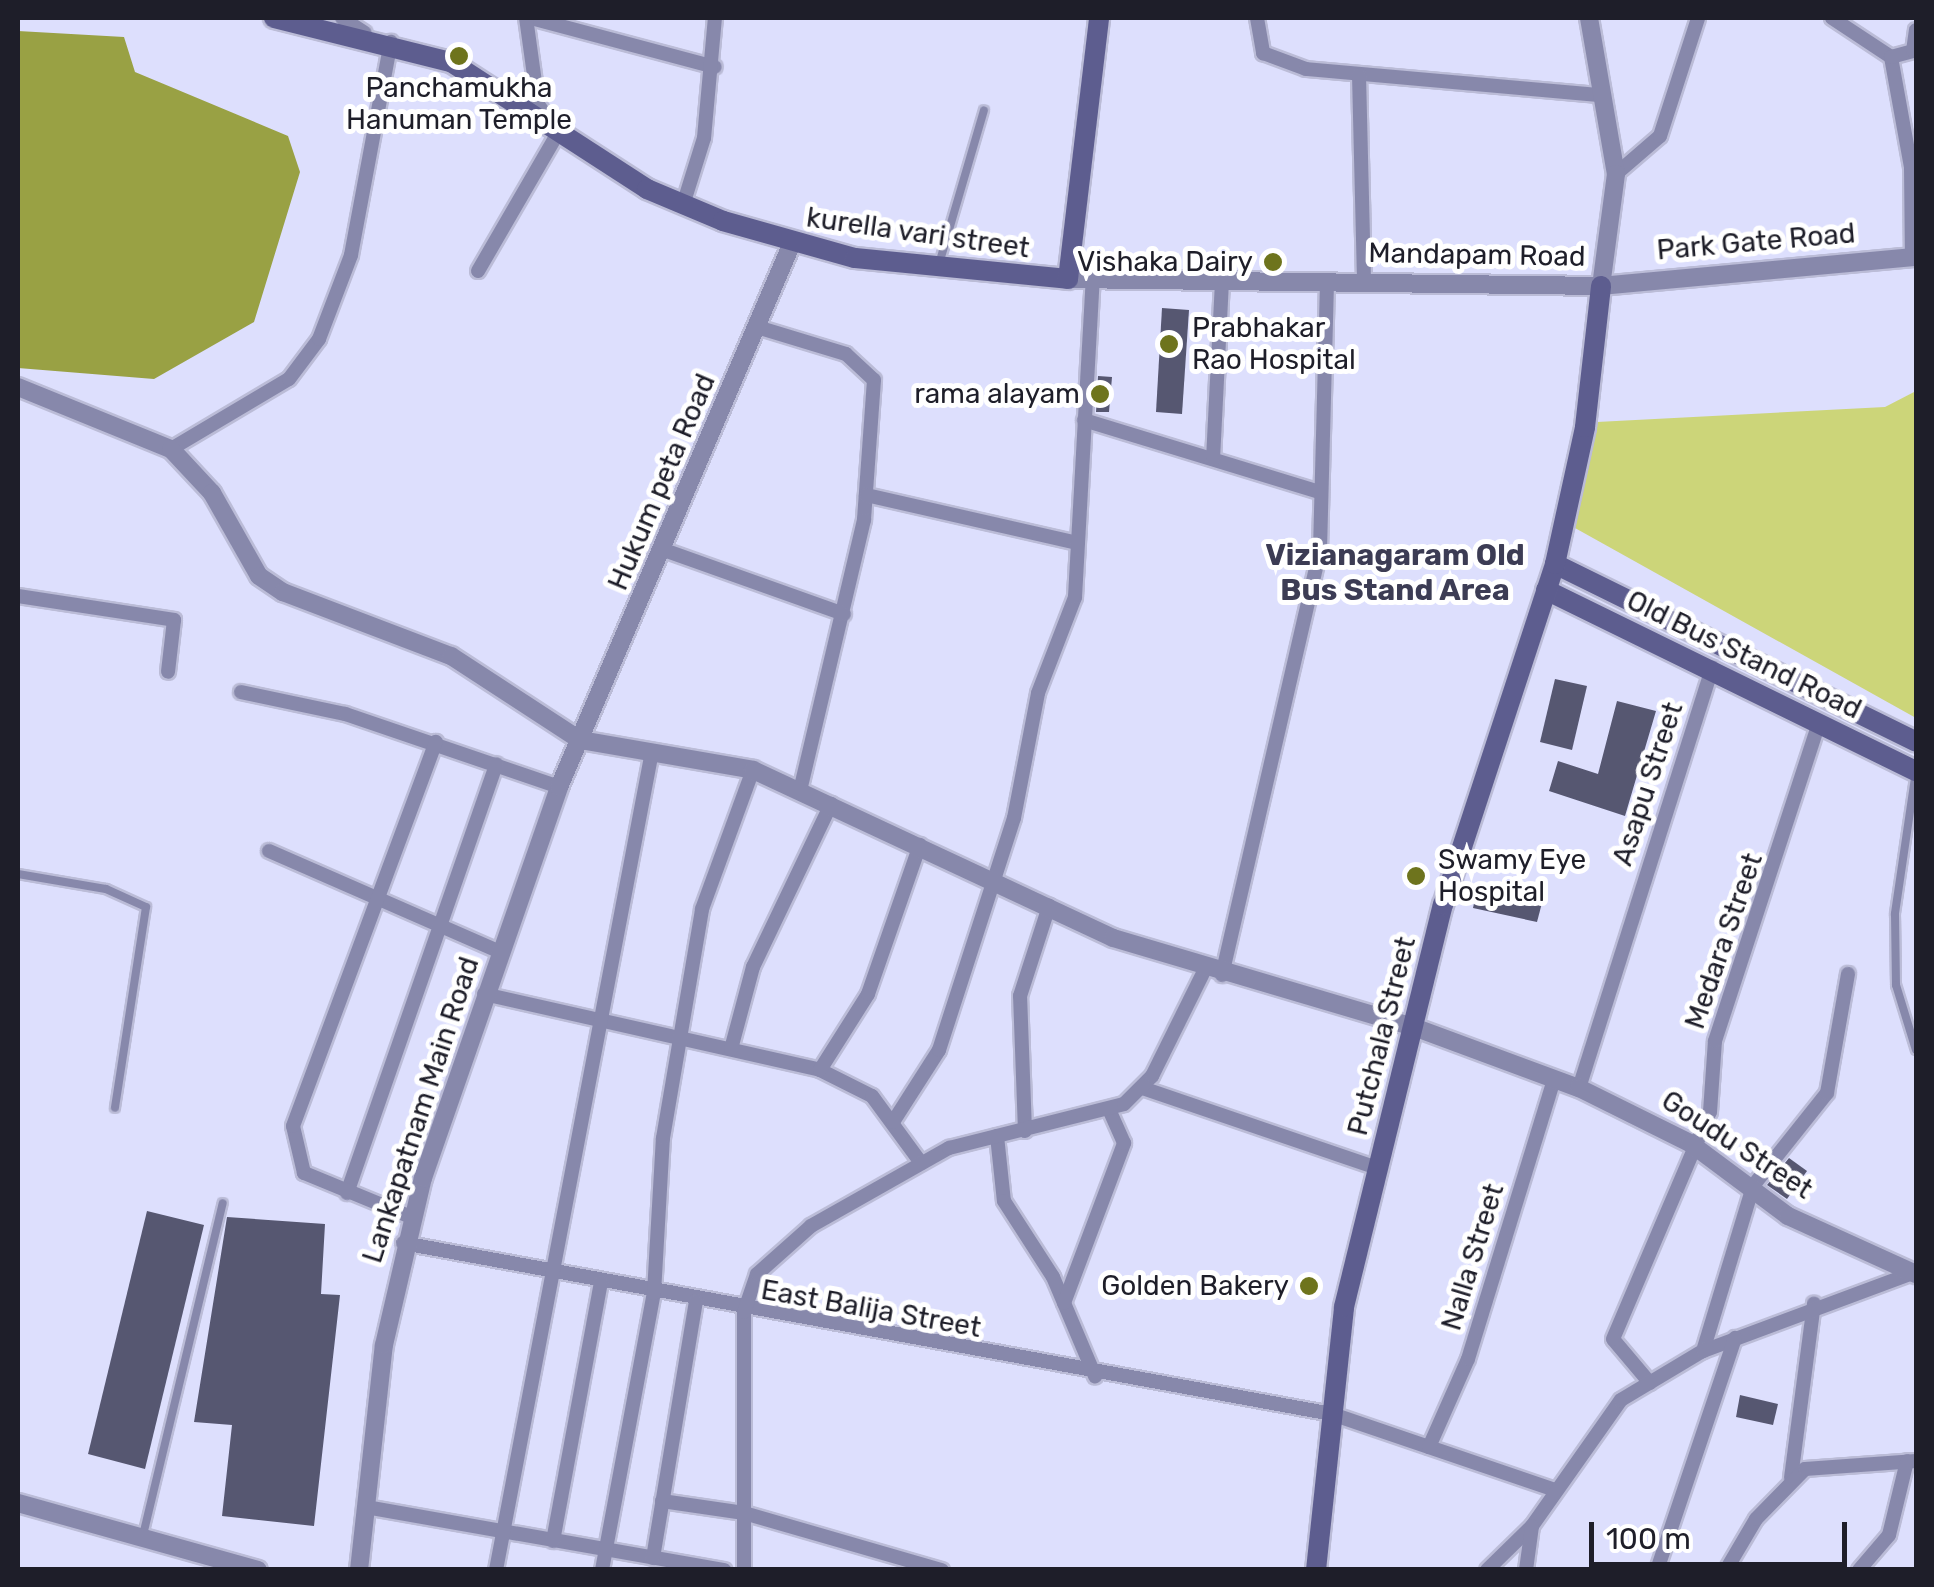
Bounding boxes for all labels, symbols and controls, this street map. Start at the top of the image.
marker: Panchamukha Hanuman Temple [448,45,470,67]
place label: Panchamukha Hanuman Temple [346,71,572,137]
street label: kurella vari street [804,201,1032,265]
street label: Park Gate Road [1655,217,1857,267]
street label: Mandapam Road [1368,236,1586,274]
place label: Vishaka Dairy [1077,245,1253,279]
marker: Vishaka Dairy [1262,251,1284,273]
place label: Prabhakar Rao Hospital [1192,311,1356,377]
marker: Prabhakar Rao Hospital [1156,331,1182,357]
street label: Hukum peta Road [601,369,723,595]
place label: rama alayam [914,377,1080,411]
marker: rama alayam [1089,383,1111,405]
district label: Vizianagaram Old Bus Stand Area [1265,537,1525,608]
street label: Old Bus Stand Road [1621,584,1867,726]
street label: Asapu Street [1606,698,1690,870]
place label: Swamy Eye Hospital [1438,843,1587,909]
street label: Medara Street [1678,849,1770,1033]
marker: Swamy Eye Hospital [1403,863,1429,889]
street label: Putchala Street [1341,933,1423,1139]
street label: Lankapatnam Main Road [356,953,486,1267]
street label: Goudu Street [1655,1084,1819,1206]
street label: Nalla Street [1435,1180,1511,1334]
place label: Golden Bakery [1101,1269,1289,1303]
street label: East Balija Street [758,1273,984,1345]
marker: Golden Bakery [1298,1275,1320,1297]
scale bar [1594,1502,1852,1564]
text: 100 m [1606,1521,1691,1557]

